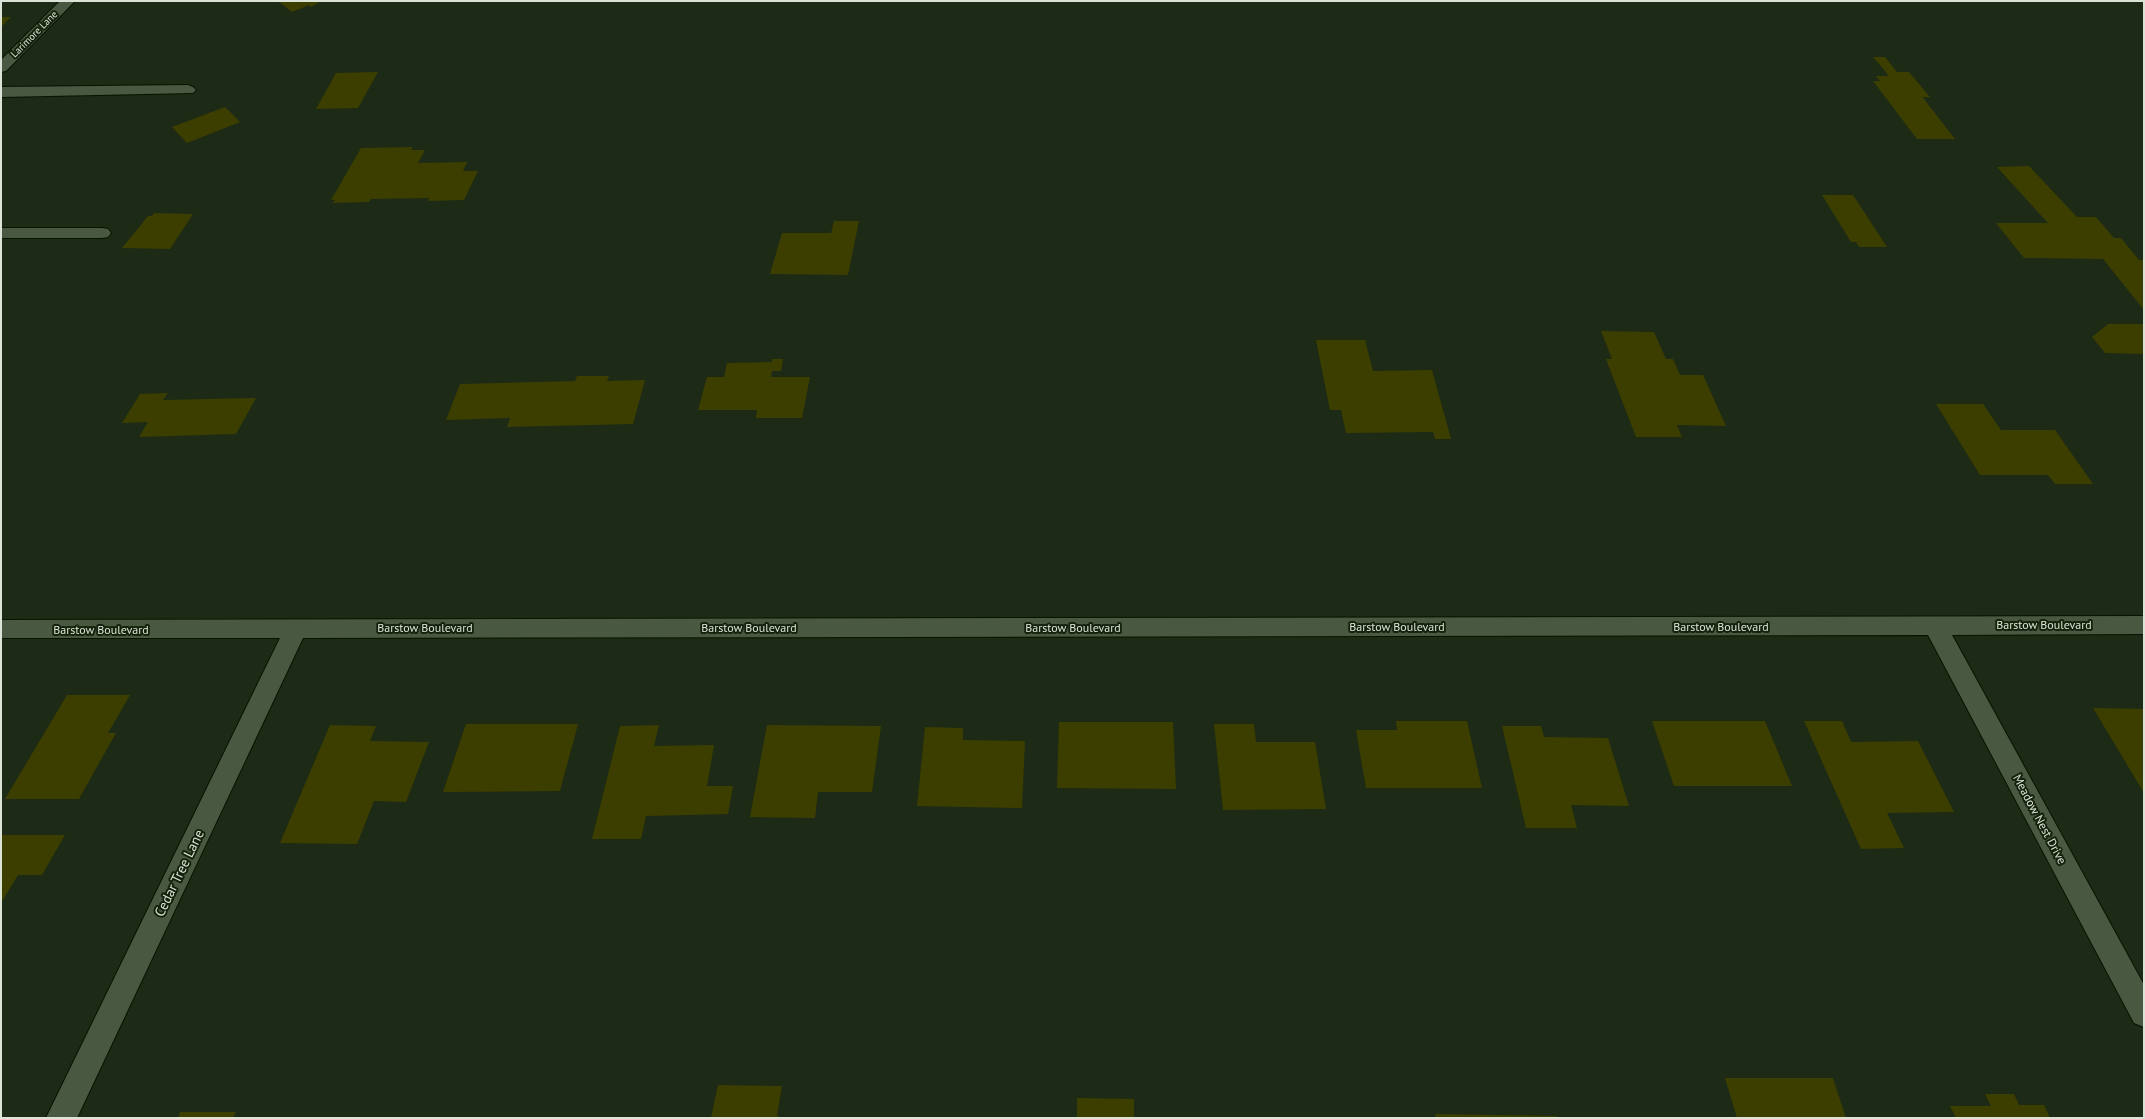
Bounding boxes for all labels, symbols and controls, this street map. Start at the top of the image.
street label: Larimore Lane [8,8,60,60]
street label: Barstow Boulevard [1996,617,2092,632]
street label: Barstow Boulevard [1349,619,1445,634]
street label: Barstow Boulevard [1673,619,1769,634]
street label: Barstow Boulevard [377,620,473,635]
street label: Barstow Boulevard [701,620,797,635]
street label: Barstow Boulevard [1025,620,1121,635]
street label: Barstow Boulevard [53,622,149,637]
street label: Meadow Nest Drive [2010,772,2070,866]
street label: Cedar Tree Lane [150,826,208,920]

